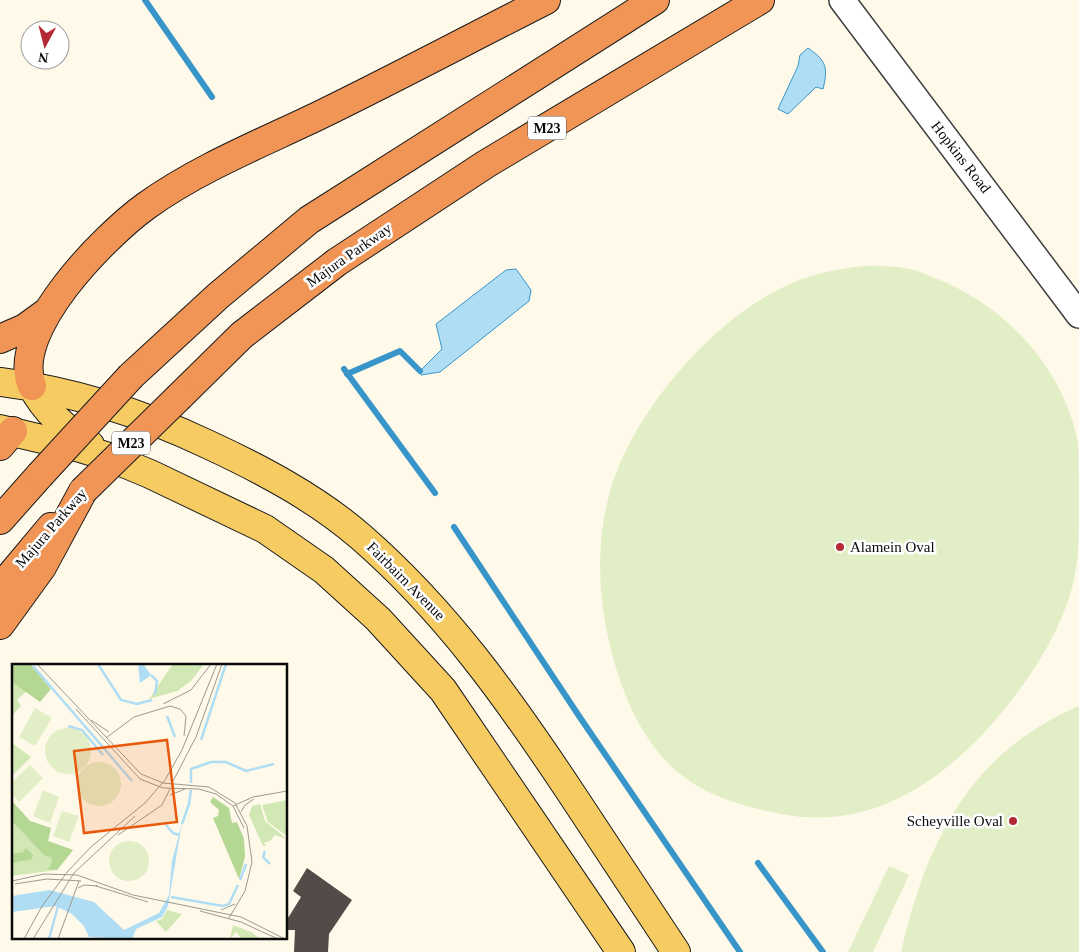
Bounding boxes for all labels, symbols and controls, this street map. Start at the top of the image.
north arrow [20,20,70,70]
text: N [38,49,49,65]
road number: M23 [528,116,566,140]
street label: Hopkins Road [928,118,994,196]
street label: Majura Parkway [304,220,395,290]
road number: M23 [112,432,150,454]
street label: Majura Parkway [12,485,90,571]
street label: Fairbairn Avenue [364,539,448,623]
place label: Alamein Oval [850,539,935,555]
marker: Alamein Oval [834,541,846,553]
inset map [12,664,288,940]
place label: Scheyville Oval [907,813,1003,829]
marker: Scheyville Oval [1007,815,1019,827]

